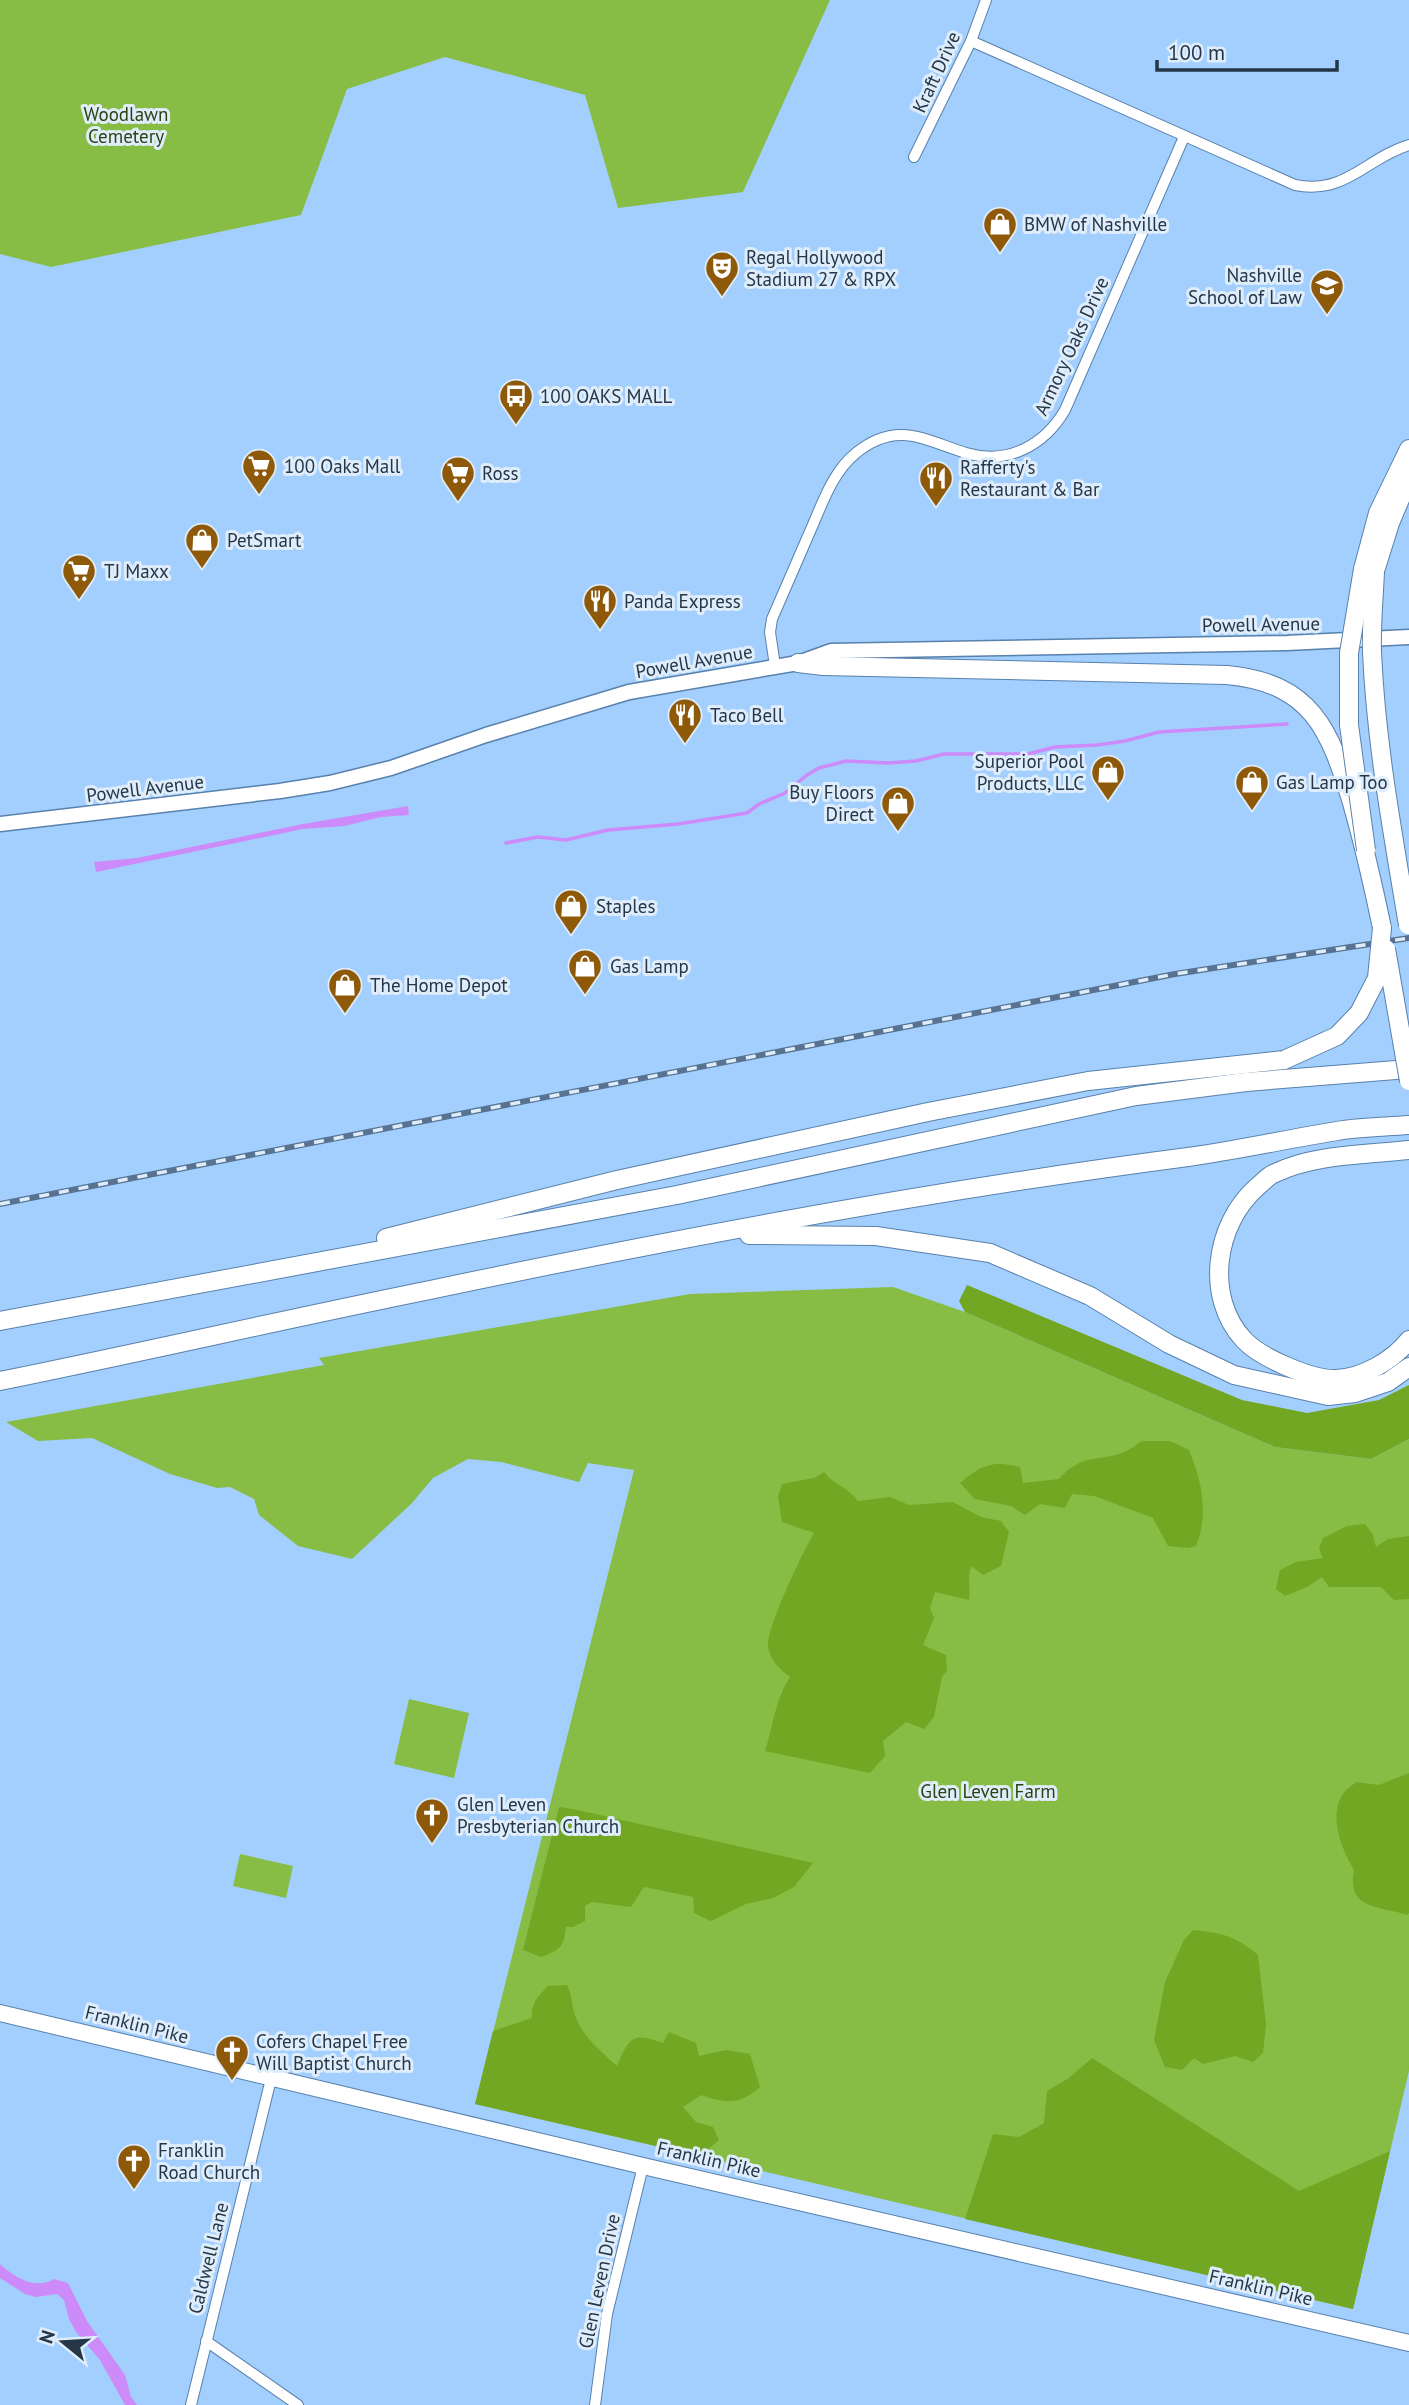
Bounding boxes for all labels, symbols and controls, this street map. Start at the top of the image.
street label: Kraft Drive [907,28,965,116]
scale bar [1157,28,1337,72]
text: 100 m [1168,39,1225,66]
park label: Woodlawn Cemetery [84,102,168,148]
shop icon: BMW of Nashville [981,205,1019,254]
place label: BMW of Nashville [1024,212,1167,236]
place label: Regal Hollywood Stadium 27 & RPX [746,245,896,291]
theatre icon: Regal Hollywood Stadium 27 & RPX [703,249,741,298]
place label: Nashville School of Law [1188,263,1302,309]
school or university icon: Nashville School of Law [1308,267,1346,316]
street label: Armory Oaks Drive [1028,273,1114,419]
bus stop icon: 100 OAKS MALL [497,377,535,426]
place label: 100 OAKS MALL [540,384,672,408]
supermarket icon: 100 Oaks Mall [240,447,278,496]
place label: 100 Oaks Mall [284,454,401,478]
supermarket icon: Ross [439,454,477,503]
place label: Rafferty's Restaurant & Bar [960,455,1100,501]
restaurant icon: Rafferty's Restaurant & Bar [917,459,955,508]
place label: Ross [482,461,519,485]
shop icon: PetSmart [183,521,221,570]
place label: PetSmart [227,528,302,552]
supermarket icon: TJ Maxx [60,552,98,601]
place label: TJ Maxx [104,559,169,583]
restaurant icon: Panda Express [581,582,619,631]
place label: Panda Express [624,589,741,613]
street label: Powell Avenue [1202,611,1320,637]
street label: Powell Avenue [634,639,754,683]
restaurant icon: Taco Bell [666,696,704,745]
place label: Taco Bell [710,703,784,727]
place label: Superior Pool Products, LLC [975,749,1084,795]
shop icon: Superior Pool Products, LLC [1089,753,1127,802]
shop icon: Gas Lamp Too [1233,763,1271,812]
street label: Powell Avenue [85,769,205,807]
place label: Gas Lamp Too [1276,770,1388,794]
place label: Buy Floors Direct [789,780,875,826]
shop icon: Buy Floors Direct [879,784,917,833]
shop icon: Staples [552,887,590,936]
place label: Staples [596,894,655,918]
shop icon: Gas Lamp [566,947,604,996]
place label: Gas Lamp [610,954,689,978]
shop icon: The Home Depot [326,966,364,1015]
place label: The Home Depot [370,973,508,997]
park label: Glen Leven Farm [920,1779,1056,1803]
place label: Glen Leven Presbyterian Church [457,1792,619,1838]
church icon: Glen Leven Presbyterian Church [413,1796,451,1845]
street label: Franklin Pike [83,2000,191,2048]
place label: Cofers Chapel Free Will Baptist Church [256,2029,412,2075]
church icon: Cofers Chapel Free Will Baptist Church [213,2033,251,2082]
street label: Franklin Pike [655,2135,763,2183]
place label: Franklin Road Church [158,2138,260,2184]
church icon: Franklin Road Church [115,2142,153,2191]
street label: Caldwell Lane [183,2200,233,2316]
street label: Glen Leven Drive [573,2212,625,2350]
street label: Franklin Pike [1207,2263,1315,2311]
north arrow [28,2307,98,2377]
text: N [33,2327,60,2346]

